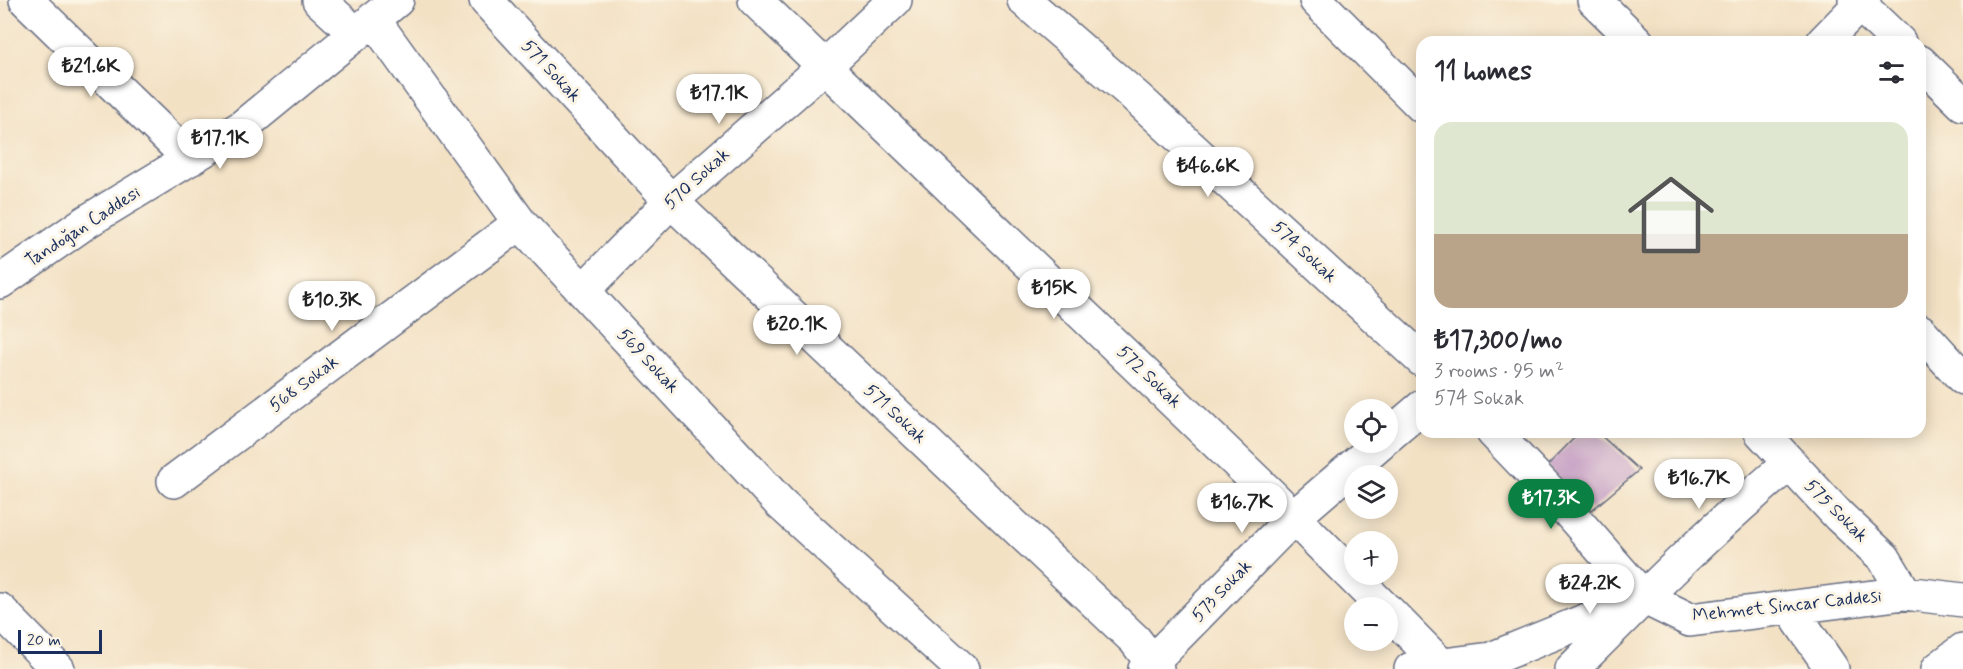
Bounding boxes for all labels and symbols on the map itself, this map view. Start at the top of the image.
street label: 571 Sokak [516,35,586,107]
pin: ₺21.6K [42,47,140,98]
pin: ₺17.1K [670,74,768,125]
pin: ₺17.1K [171,119,269,170]
street label: 570 Sokak [659,143,735,215]
pin: ₺46.6K [1159,147,1257,198]
street label: Tandoğan Caddesi [21,181,145,273]
street label: 574 Sokak [1266,216,1342,288]
pin: ₺15K [1018,269,1090,320]
pin: ₺10.3K [283,281,381,332]
pin: ₺20.1K [748,305,846,356]
street label: 569 Sokak [612,323,684,399]
street label: 572 Sokak [1112,340,1187,414]
street label: 568 Sokak [264,350,344,418]
street label: 571 Sokak [859,379,931,449]
pin: ₺16.7K [1650,459,1748,510]
street label: 575 Sokak [1799,474,1873,548]
pin: ₺17.3K [1502,479,1600,530]
pin: ₺16.7K [1193,483,1291,534]
street label: 573 Sokak [1186,555,1258,627]
pin: ₺24.2K [1541,564,1639,615]
street label: Mehmet Sincar Caddesi [1691,584,1883,628]
scale bar [18,627,102,654]

